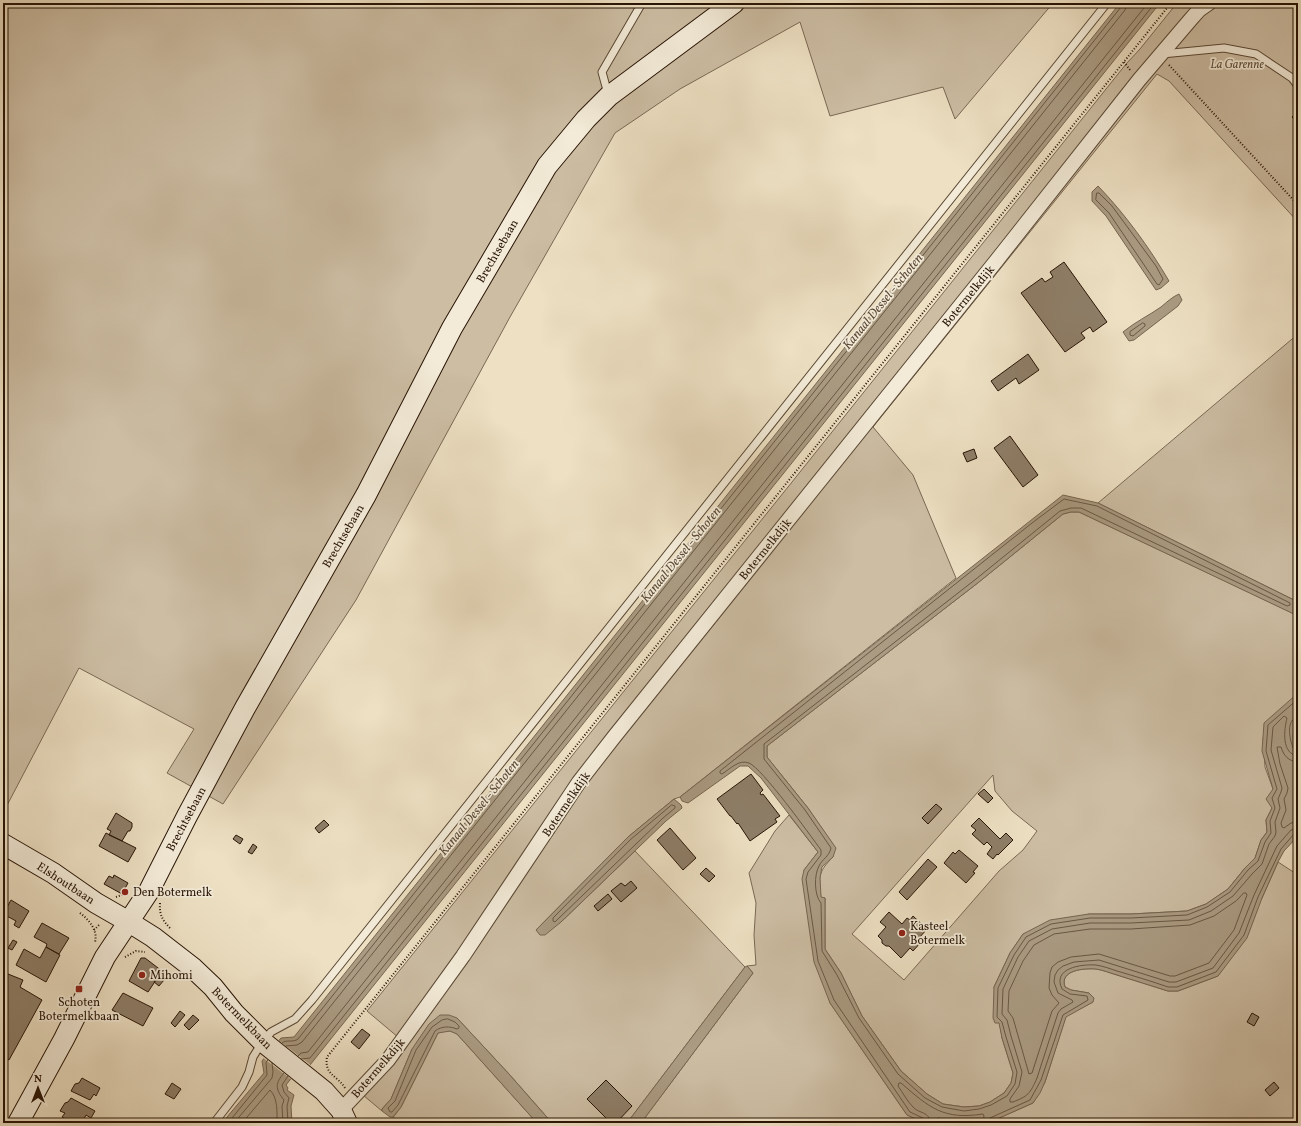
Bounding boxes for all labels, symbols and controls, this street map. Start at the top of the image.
park label: La Garenne [1210,57,1264,73]
street label: Brechtsebaan [473,217,523,286]
water label: Kanaal Dessel - Schoten [839,250,928,354]
street label: Botermelkdijk [939,262,999,331]
street label: Brechtsebaan [319,502,369,571]
water label: Kanaal Dessel - Schoten [637,503,726,607]
street label: Botermelkdijk [736,515,796,584]
water label: Kanaal Dessel - Schoten [435,756,524,860]
street label: Botermelkdijk [539,769,595,840]
street label: Brechtsebaan [163,784,211,855]
street label: Elshoutbaan [33,859,98,909]
place label: Den Botermelk [133,885,213,901]
marker: Den Botermelk [120,887,130,897]
place label: Kasteel Botermelk [910,919,966,949]
marker: Kasteel Botermelk [897,928,907,938]
place label: Mihomi [150,968,193,984]
marker: Mihomi [137,970,147,980]
marker: Schoten Botermelkbaan [74,984,84,994]
street label: Botermelkbaan [207,984,275,1053]
place label: Schoten Botermelkbaan [39,995,119,1025]
street label: Botermelkdijk [348,1035,410,1102]
north arrow [18,1068,58,1108]
text: N [34,1072,42,1087]

